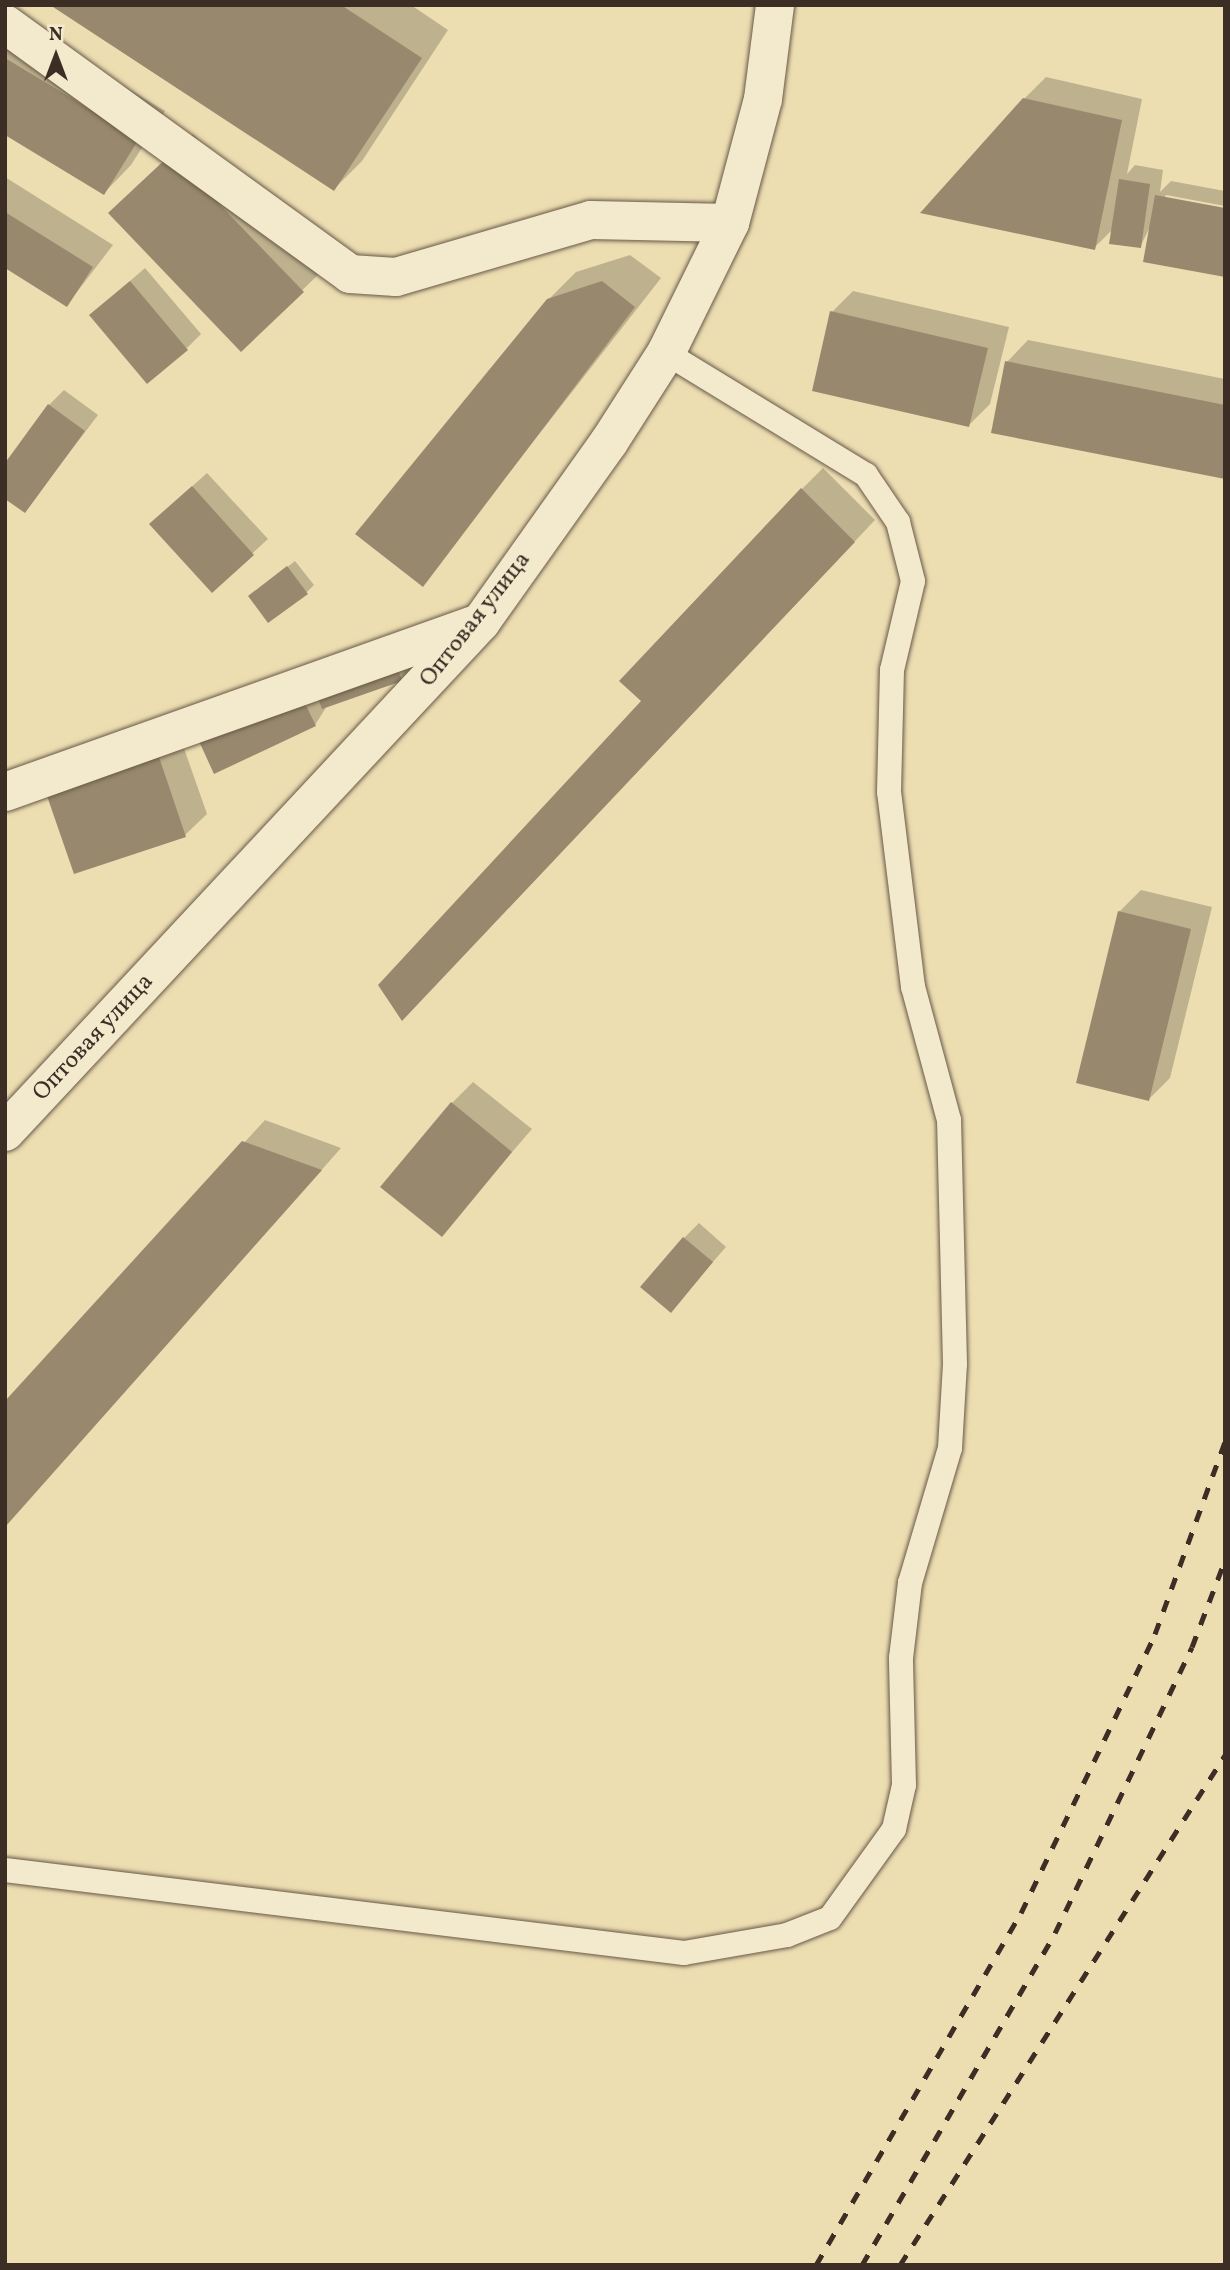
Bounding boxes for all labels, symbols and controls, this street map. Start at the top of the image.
north arrow [21,21,91,91]
text: N [49,22,63,48]
street label: Оптовая улица [414,546,538,694]
street label: Оптовая улица [27,968,161,1108]

